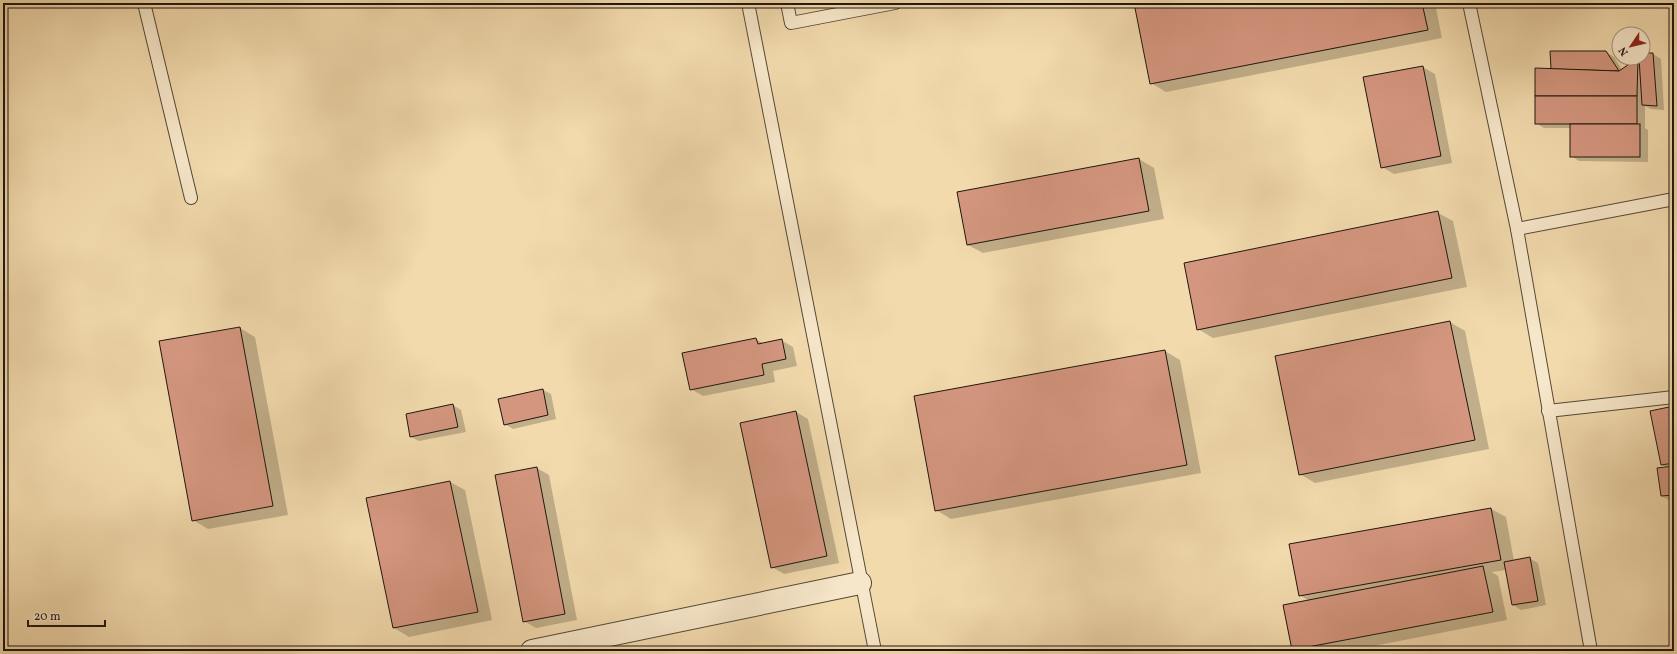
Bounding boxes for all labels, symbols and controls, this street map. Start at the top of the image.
north arrow [1611,26,1651,66]
text: N [1616,43,1632,58]
scale bar [28,602,105,628]
text: 20 m [34,609,61,625]

